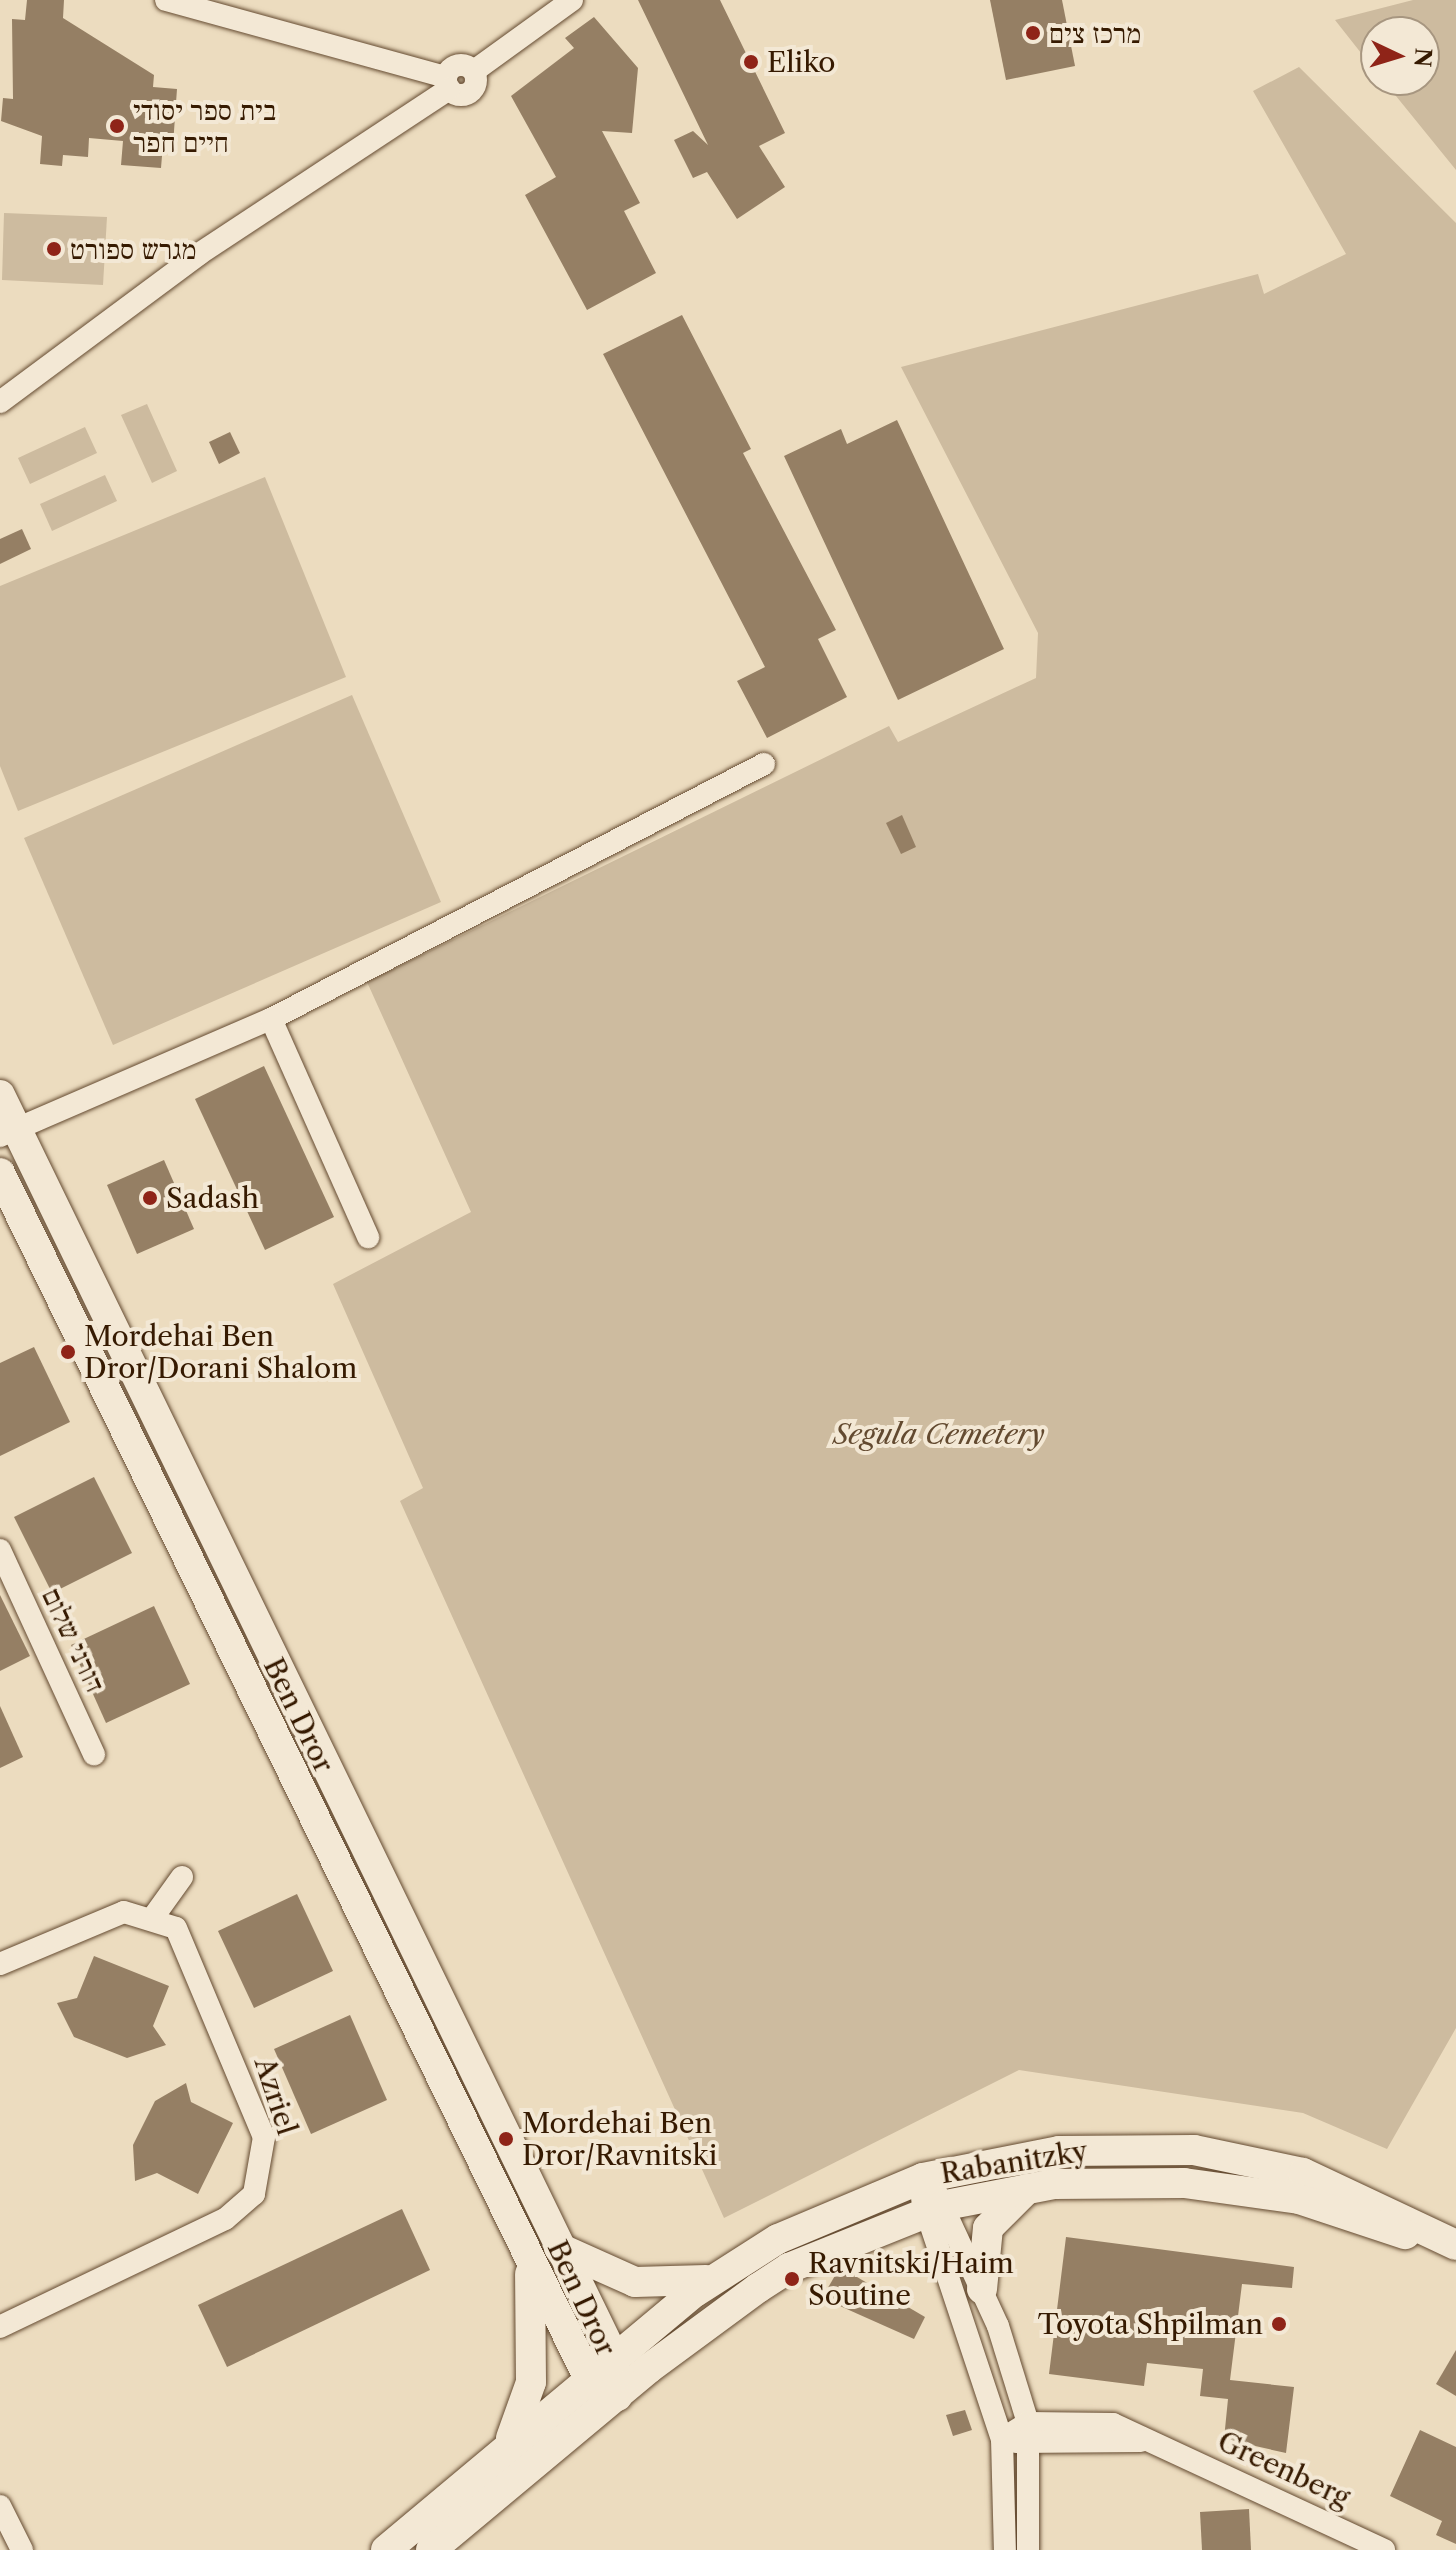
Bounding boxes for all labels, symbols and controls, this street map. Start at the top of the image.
place label: מרכז צים [1049,16,1141,50]
north arrow [1360,16,1440,96]
marker: מרכז צים [1024,24,1042,42]
place label: Eliko [767,45,835,79]
text: N [1408,47,1437,68]
marker: Eliko [742,53,760,71]
place label: בית ספר יסודי חיים חפר [133,93,276,159]
marker: בית ספר יסודי חיים חפר [108,117,126,135]
place label: מגרש ספורט [70,232,197,266]
marker: מגרש ספורט [45,240,63,258]
place label: Sadash [166,1181,259,1215]
marker: Sadash [141,1189,159,1207]
place label: Mordehai Ben Dror/Dorani Shalom [84,1319,357,1385]
marker: Mordehai Ben Dror/Dorani Shalom [59,1343,77,1361]
park label: Segula Cemetery [833,1417,1045,1451]
street label: דורני שלום [35,1582,113,1698]
street label: Ben Dror [257,1652,341,1778]
street label: Azriel [248,2053,304,2139]
place label: Mordehai Ben Dror/Ravnitski [522,2106,717,2172]
marker: Mordehai Ben Dror/Ravnitski [497,2130,515,2148]
street label: Rabanitzky [938,2134,1090,2190]
street label: Ben Dror [541,2235,623,2361]
place label: Ravnitski/Haim Soutine [808,2246,1014,2312]
marker: Ravnitski/Haim Soutine [783,2270,801,2288]
place label: Toyota Shpilman [1037,2307,1263,2341]
marker: Toyota Shpilman [1270,2315,1288,2333]
street label: Greenberg [1213,2424,1355,2514]

